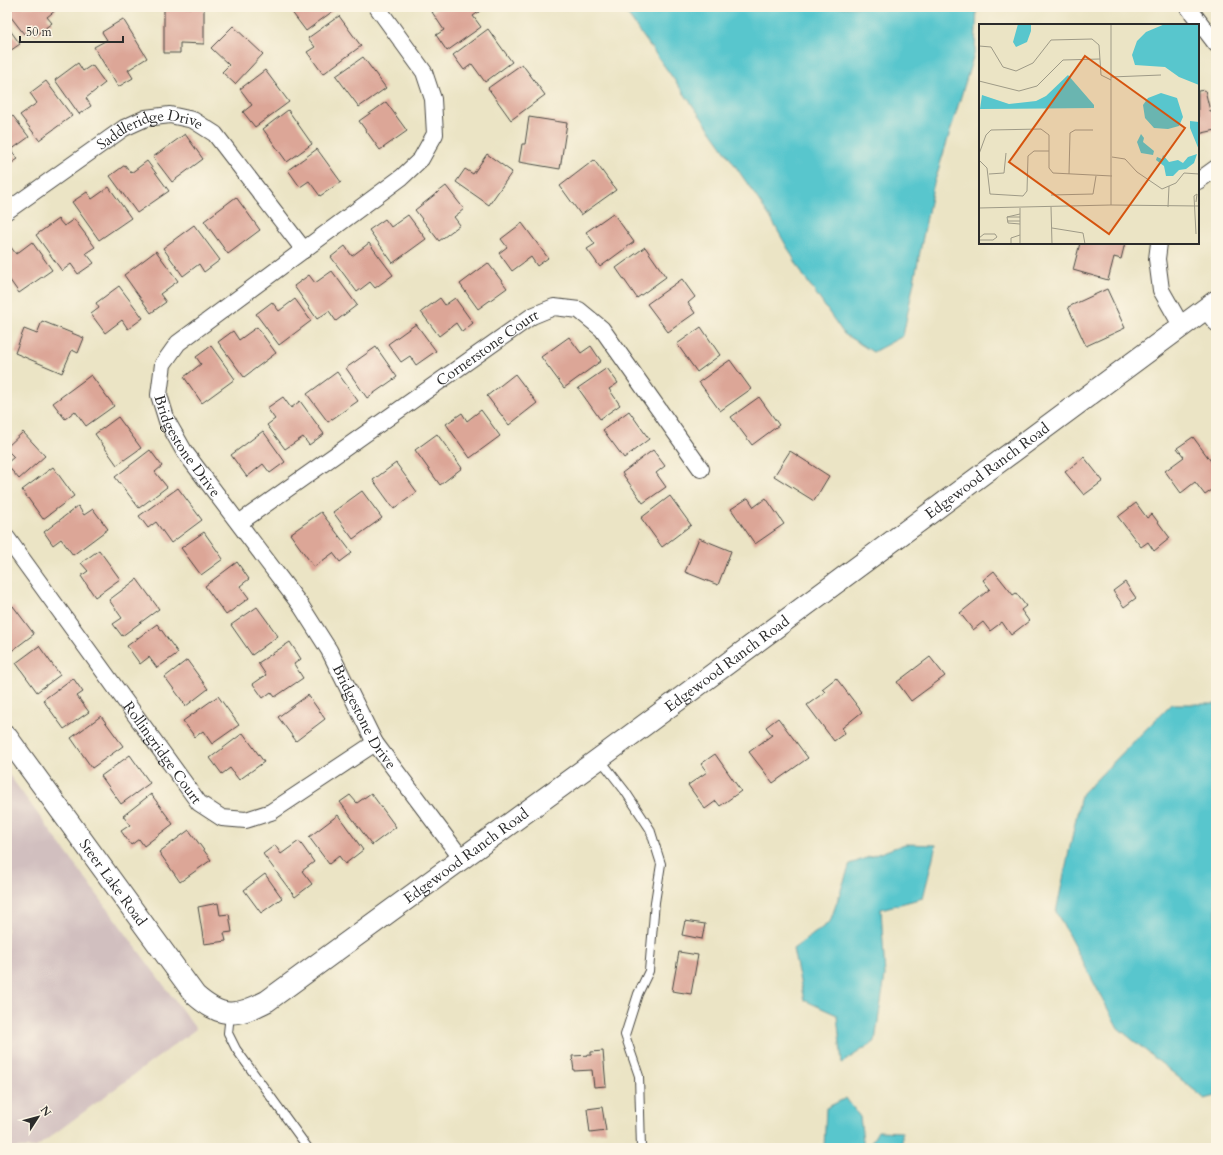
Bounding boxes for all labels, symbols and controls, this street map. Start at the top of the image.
scale bar [20,18,123,44]
text: 50 m [26,24,53,40]
inset map [979,24,1199,244]
street label: Saddleridge Drive [93,105,207,154]
street label: Cornerstone Court [432,304,541,391]
street label: Bridgestone Drive [150,392,225,501]
street label: Edgewood Ranch Road [921,418,1053,524]
street label: Edgewood Ranch Road [661,611,793,717]
street label: Bridgestone Drive [328,661,401,773]
street label: Rollingridge Court [118,697,207,808]
street label: Edgewood Ranch Road [399,803,533,908]
street label: Steer Lake Road [75,835,151,930]
north arrow [18,1097,58,1137]
text: N [37,1103,55,1120]

